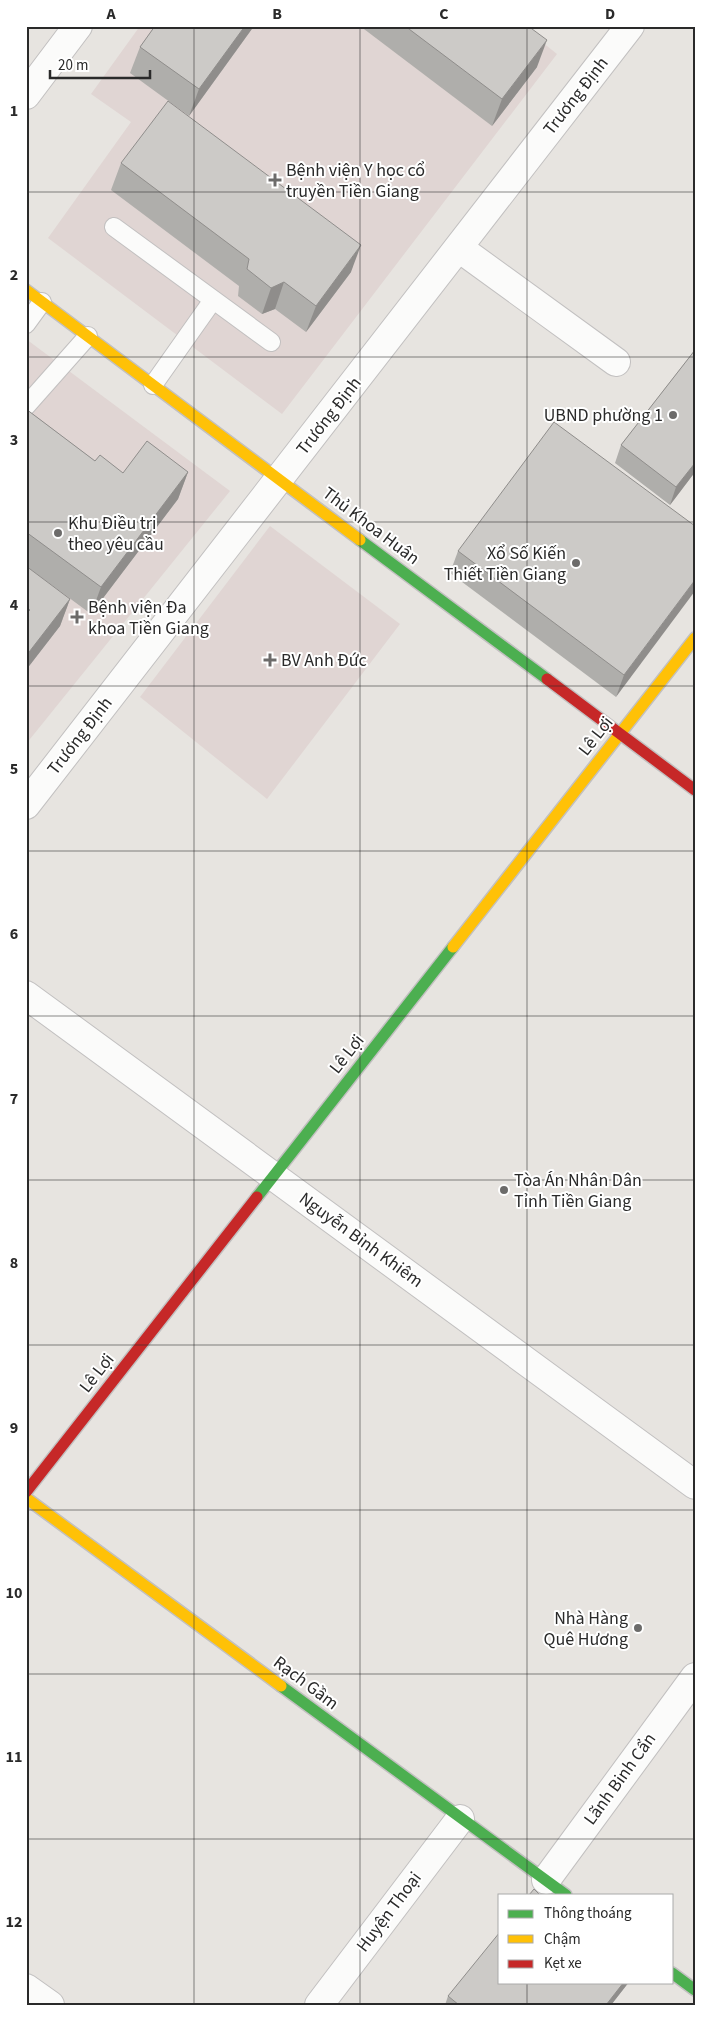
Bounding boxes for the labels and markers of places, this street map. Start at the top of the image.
place label: Bệnh viện Y học cổ truyền Tiền Giang [286,158,425,204]
marker: Bệnh viện Y học cổ truyền Tiền Giang [268,173,282,187]
place label: UBND phường 1 [544,403,663,428]
marker: UBND phường 1 [667,409,679,421]
place label: Khu Điều trị theo yêu cầu [68,511,164,557]
marker: Khu Điều trị theo yêu cầu [52,527,64,539]
place label: Xổ Số Kiến Thiết Tiền Giang [444,541,566,587]
marker: Xổ Số Kiến Thiết Tiền Giang [570,557,582,569]
place label: Bệnh viện Đa khoa Tiền Giang [88,595,209,641]
marker: Bệnh viện Đa khoa Tiền Giang [70,610,84,624]
place label: BV Anh Đức [281,648,367,673]
marker: BV Anh Đức [263,653,277,667]
place label: Tòa Án Nhân Dân Tỉnh Tiền Giang [514,1168,642,1214]
marker: Tòa Án Nhân Dân Tỉnh Tiền Giang [498,1184,510,1196]
place label: Nhà Hàng Quê Hương [544,1606,628,1652]
marker: Nhà Hàng Quê Hương [632,1622,644,1634]

